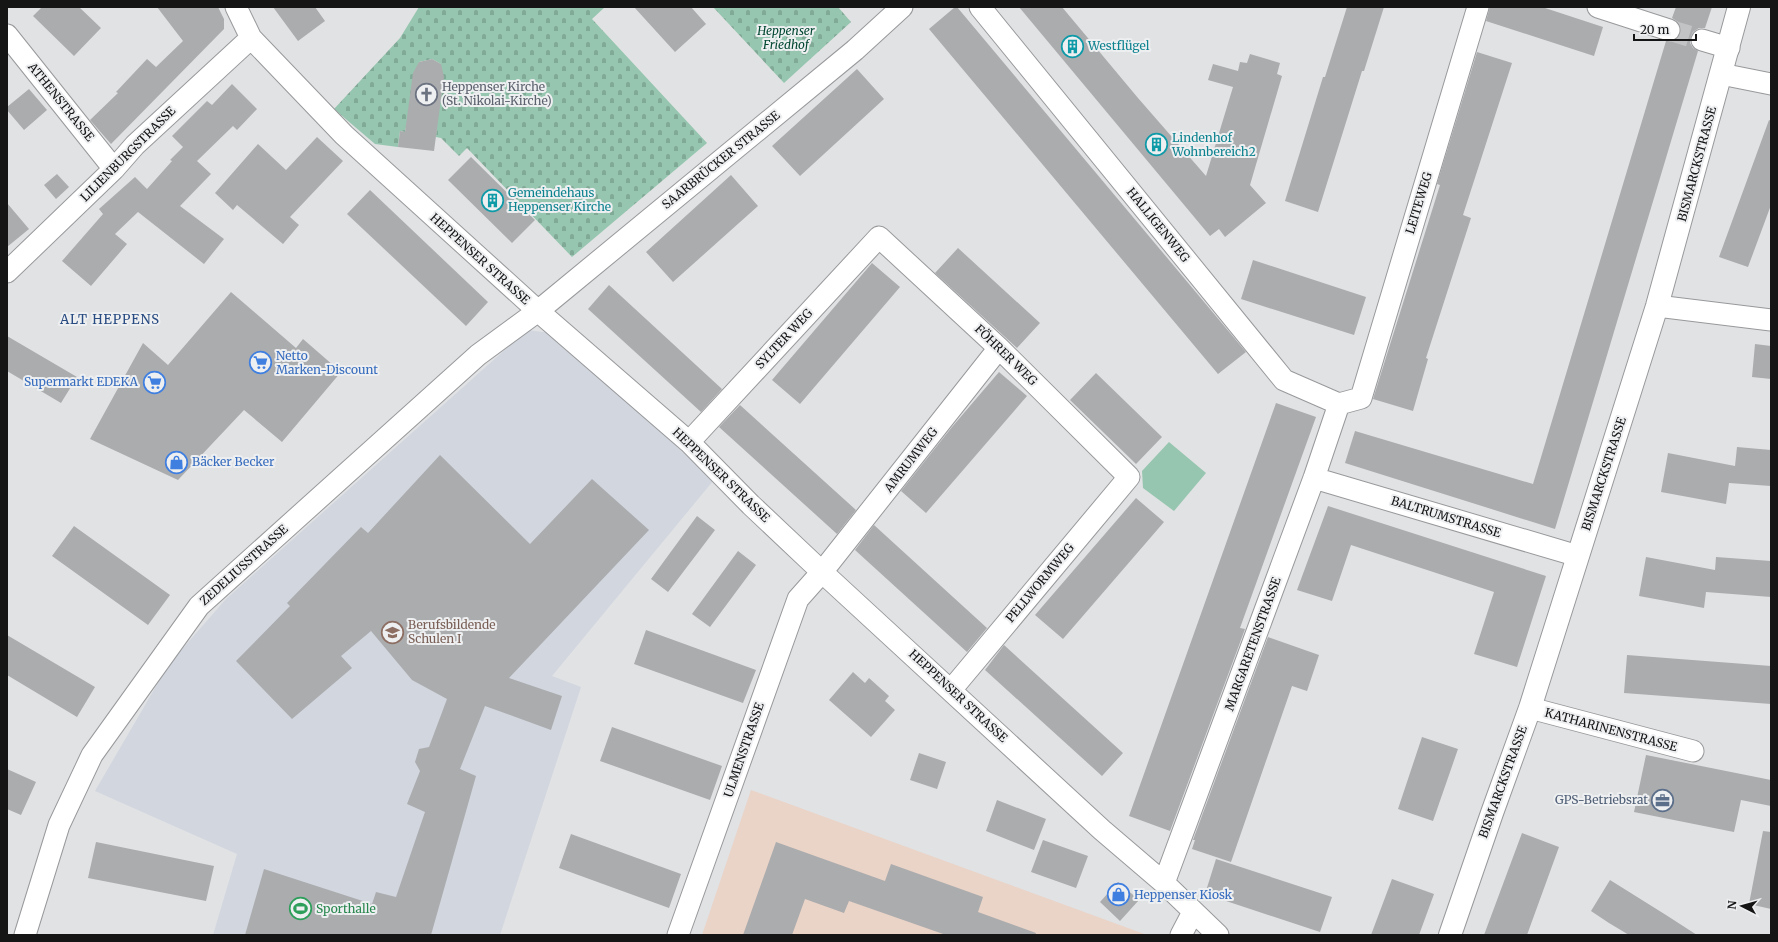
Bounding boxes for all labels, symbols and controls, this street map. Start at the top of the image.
scale bar [1634,16,1696,42]
text: 20 m [1640,22,1669,37]
park label: Heppenser Friedhof [756,23,816,52]
building icon: Westflügel [1059,33,1085,59]
place label: Westflügel [1087,38,1150,53]
street label: ATHENSTRASSE [24,59,98,144]
place label: Heppenser Kirche (St. Nikolai-Kirche) [442,79,552,108]
church icon: Heppenser Kirche (St. Nikolai-Kirche) [413,81,439,107]
street label: LILIENBURGSTRASSE [77,103,179,204]
street label: BISMARCKSTRASSE [1674,104,1719,223]
street label: SAARBRÜCKER STRASSE [659,107,783,212]
place label: Lindenhof Wohnbereich2 [1171,130,1256,159]
building icon: Lindenhof Wohnbereich2 [1143,132,1169,158]
street label: LEITEWEG [1402,170,1435,236]
street label: HALLIGENWEG [1124,184,1193,265]
place label: Gemeindehaus Heppenser Kirche [508,185,611,214]
building icon: Gemeindehaus Heppenser Kirche [479,187,505,213]
street label: HEPPENSER STRASSE [427,210,534,308]
street label: SYLTER WEG [752,305,816,372]
district label: ALT HEPPENS [59,311,160,328]
street label: FÖHRER WEG [972,321,1041,388]
place label: Netto Marken-Discount [276,348,378,377]
supermarket icon: Netto Marken-Discount [247,350,273,376]
supermarket icon: Supermarkt EDEKA [141,369,167,395]
place label: Supermarkt EDEKA [24,374,139,389]
street label: BISMARCKSTRASSE [1578,415,1629,533]
street label: HEPPENSER STRASSE [670,424,773,525]
street label: AMRUMWEG [880,424,941,496]
shop icon: Bäcker Becker [164,449,190,475]
place label: Bäcker Becker [192,454,275,469]
street label: BALTRUMSTRASSE [1389,493,1503,540]
street label: ZEDELIUSSTRASSE [197,521,291,608]
street label: PELLWORMWEG [1002,540,1077,625]
street label: MARGARETENSTRASSE [1221,575,1284,713]
place label: Berufsbildende Schulen I [408,617,496,646]
school or university icon: Berufsbildende Schulen I [380,619,406,645]
street label: HEPPENSER STRASSE [906,646,1011,745]
street label: ULMENSTRASSE [720,700,767,799]
street label: KATHARINENSTRASSE [1543,705,1679,755]
street label: BISMARCKSTRASSE [1475,723,1530,840]
office icon: GPS-Betriebsrat [1650,787,1676,813]
place label: GPS-Betriebsrat [1555,792,1648,807]
shop icon: Heppenser Kiosk [1105,882,1131,908]
north arrow [1722,886,1762,926]
place label: Heppenser Kiosk [1134,887,1233,902]
sports icon: Sporthalle [287,896,313,922]
text: N [1725,900,1740,910]
place label: Sporthalle [316,901,376,916]

